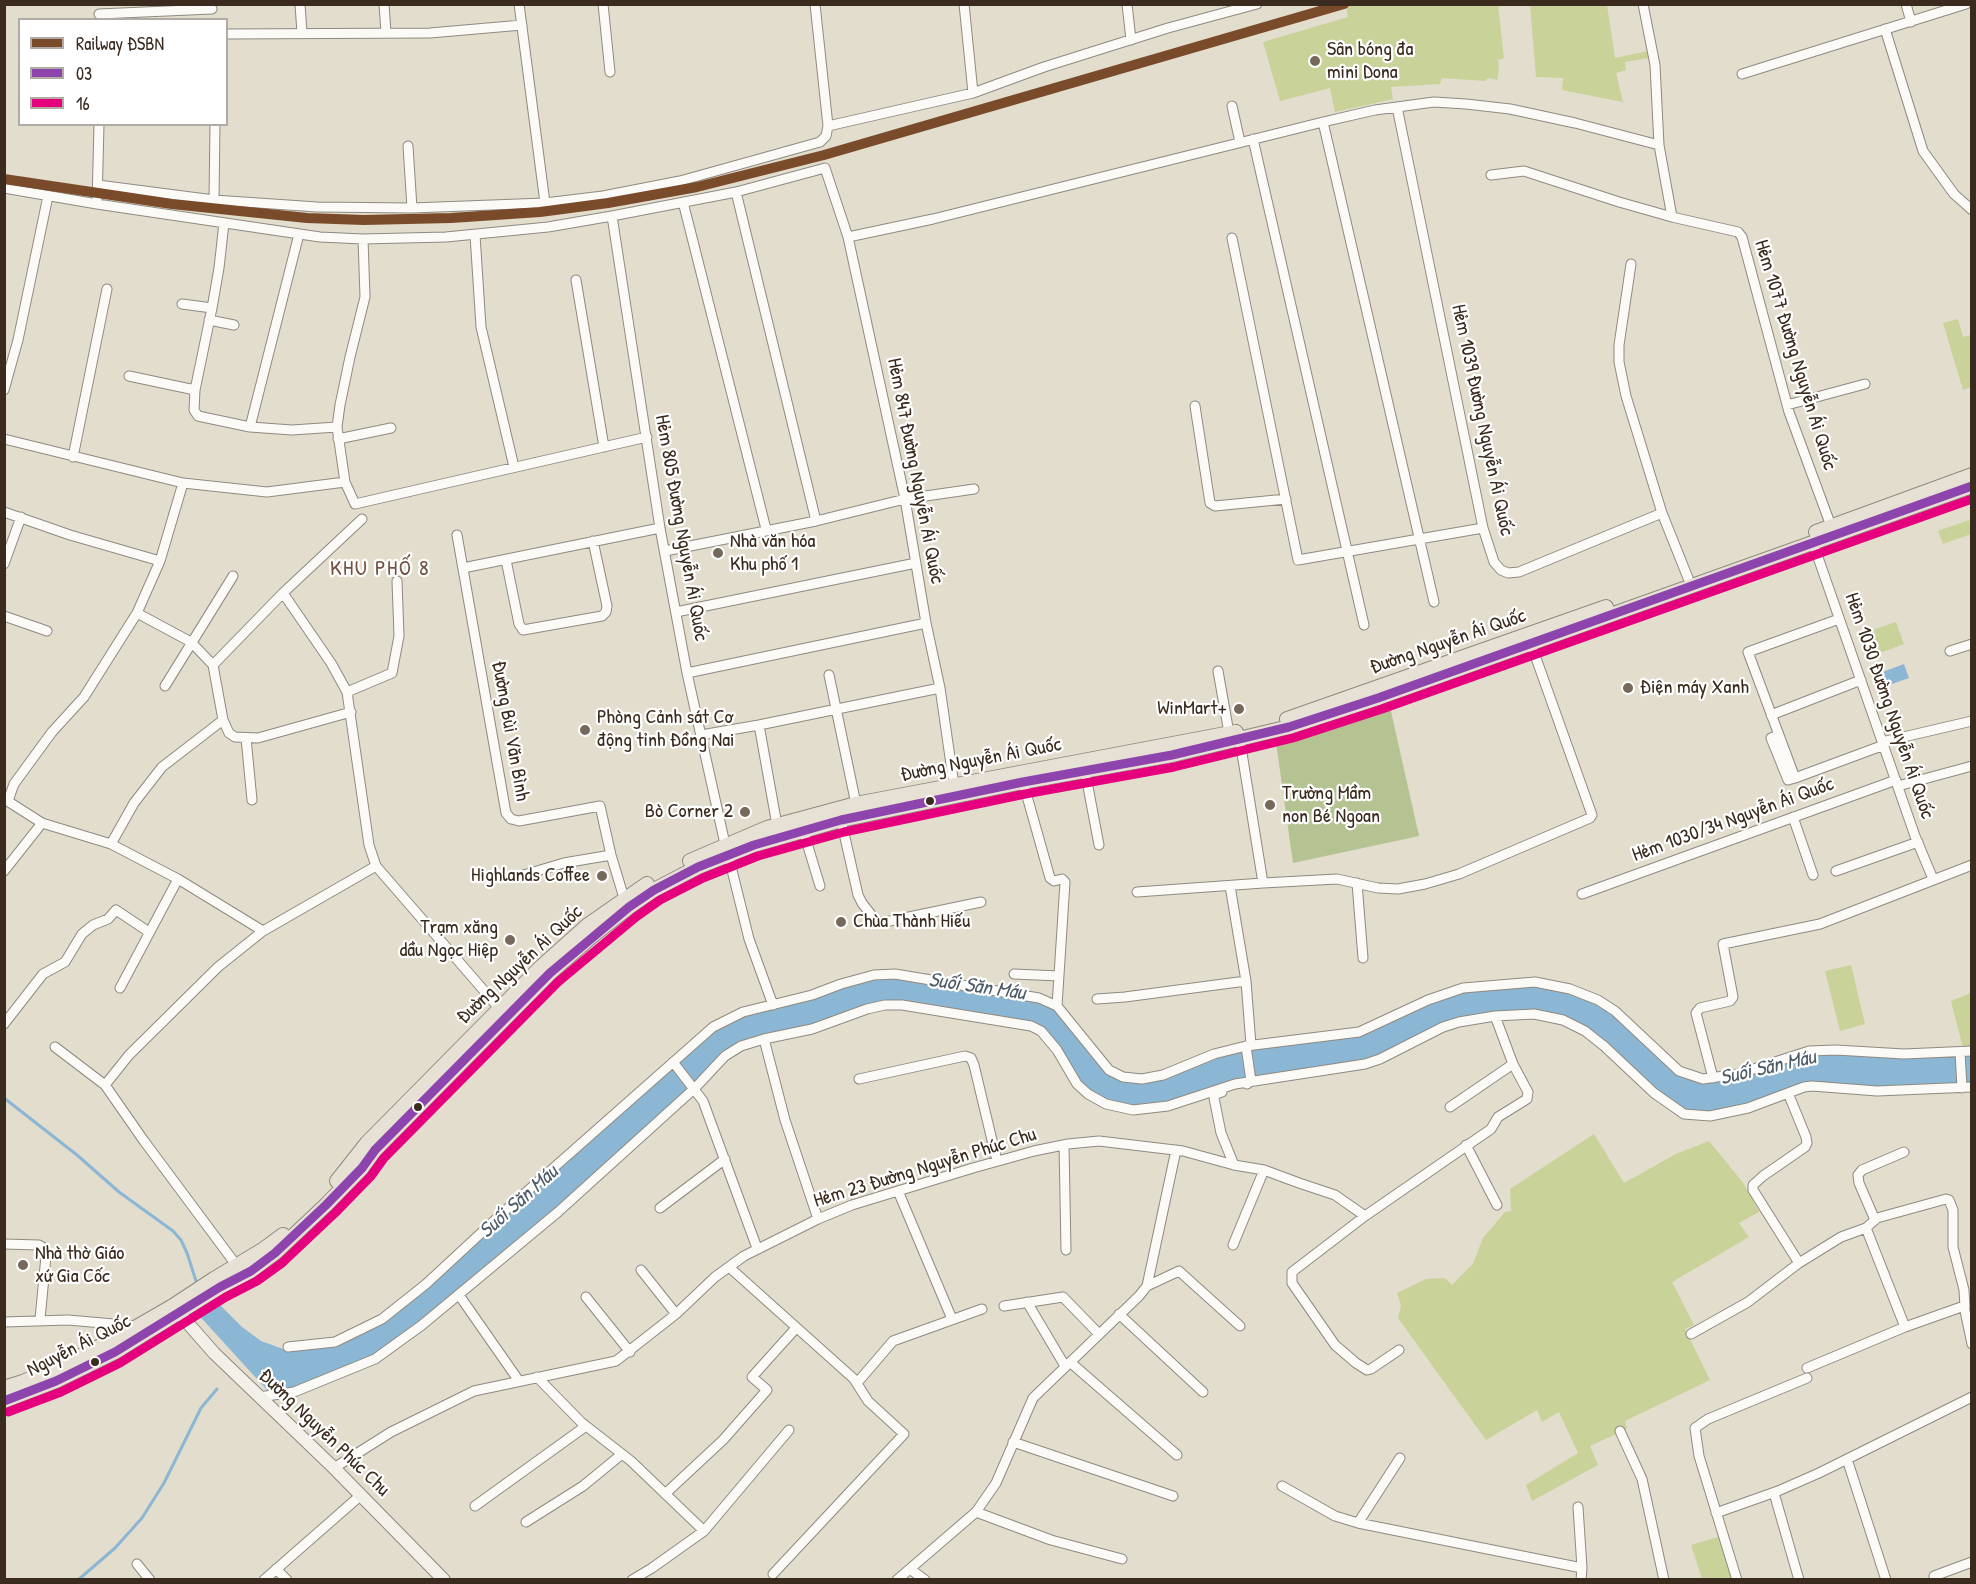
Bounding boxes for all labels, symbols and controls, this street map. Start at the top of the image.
legend [18,18,228,126]
text: Railway ĐSBN [76,31,164,56]
place label: Sân bóng đa mini Dona [1327,38,1413,85]
marker: Sân bóng đa mini Dona [1308,54,1322,68]
text: 03 [76,61,92,86]
text: 16 [76,91,90,116]
street label: Hẻm 1077 Đường Nguyễn Ái Quốc [1749,237,1841,473]
street label: Hẻm 1039 Đường Nguyễn Ái Quốc [1446,302,1518,538]
street label: Hẻm 847 Đường Nguyễn Ái Quốc [881,356,949,586]
street label: Hẻm 805 Đường Nguyễn Ái Quốc [649,413,713,643]
place label: Nhà văn hóa Khu phố 1 [730,530,815,577]
marker: Nhà văn hóa Khu phố 1 [711,546,725,560]
district label: KHU PHỐ 8 [330,556,430,582]
street label: Hẻm 1030 Đường Nguyễn Ái Quốc [1839,590,1939,822]
street label: Đường Nguyễn Ái Quốc [1367,604,1529,680]
street label: Đường Bùi Văn Bình [486,659,534,803]
place label: Điện máy Xanh [1640,676,1749,700]
marker: Điện máy Xanh [1621,681,1635,695]
place label: WinMart+ [1157,697,1227,721]
marker: WinMart+ [1232,702,1246,716]
place label: Phòng Cảnh sát Cơ động tỉnh Đồng Nai [597,706,735,753]
marker: Phòng Cảnh sát Cơ động tỉnh Đồng Nai [578,723,592,737]
street label: Đường Nguyễn Ái Quốc [899,733,1063,787]
street label: Hẻm 1030/34 Nguyễn Ái Quốc [1629,772,1837,868]
place label: Trường Mầm non Bé Ngoan [1282,782,1380,829]
unlabelled marker [924,795,936,807]
marker: Trường Mầm non Bé Ngoan [1263,798,1277,812]
place label: Bò Corner 2 [645,800,733,824]
marker: Bò Corner 2 [738,805,752,819]
place label: Highlands Coffee [471,864,590,888]
marker: Highlands Coffee [595,869,609,883]
street label: Đường Nguyễn Ái Quốc [452,901,588,1029]
place label: Chùa Thành Hiếu [853,910,970,934]
marker: Chùa Thành Hiếu [834,915,848,929]
place label: Trạm xăng dầu Ngọc Hiệp [399,916,498,963]
marker: Trạm xăng dầu Ngọc Hiệp [503,933,517,947]
water label: Suối Săn Máu [927,968,1027,1006]
water label: Suối Săn Máu [1718,1045,1818,1091]
unlabelled marker [412,1101,424,1113]
street label: Hẻm 23 Đường Nguyễn Phúc Chu [811,1123,1039,1213]
water label: Suối Săn Máu [474,1160,564,1244]
place label: Nhà thờ Giáo xứ Gia Cốc [35,1242,124,1289]
marker: Nhà thờ Giáo xứ Gia Cốc [16,1258,30,1272]
street label: Nguyễn Ái Quốc [23,1310,135,1382]
unlabelled marker [89,1356,101,1368]
street label: Đường Nguyễn Phúc Chu [253,1364,395,1502]

